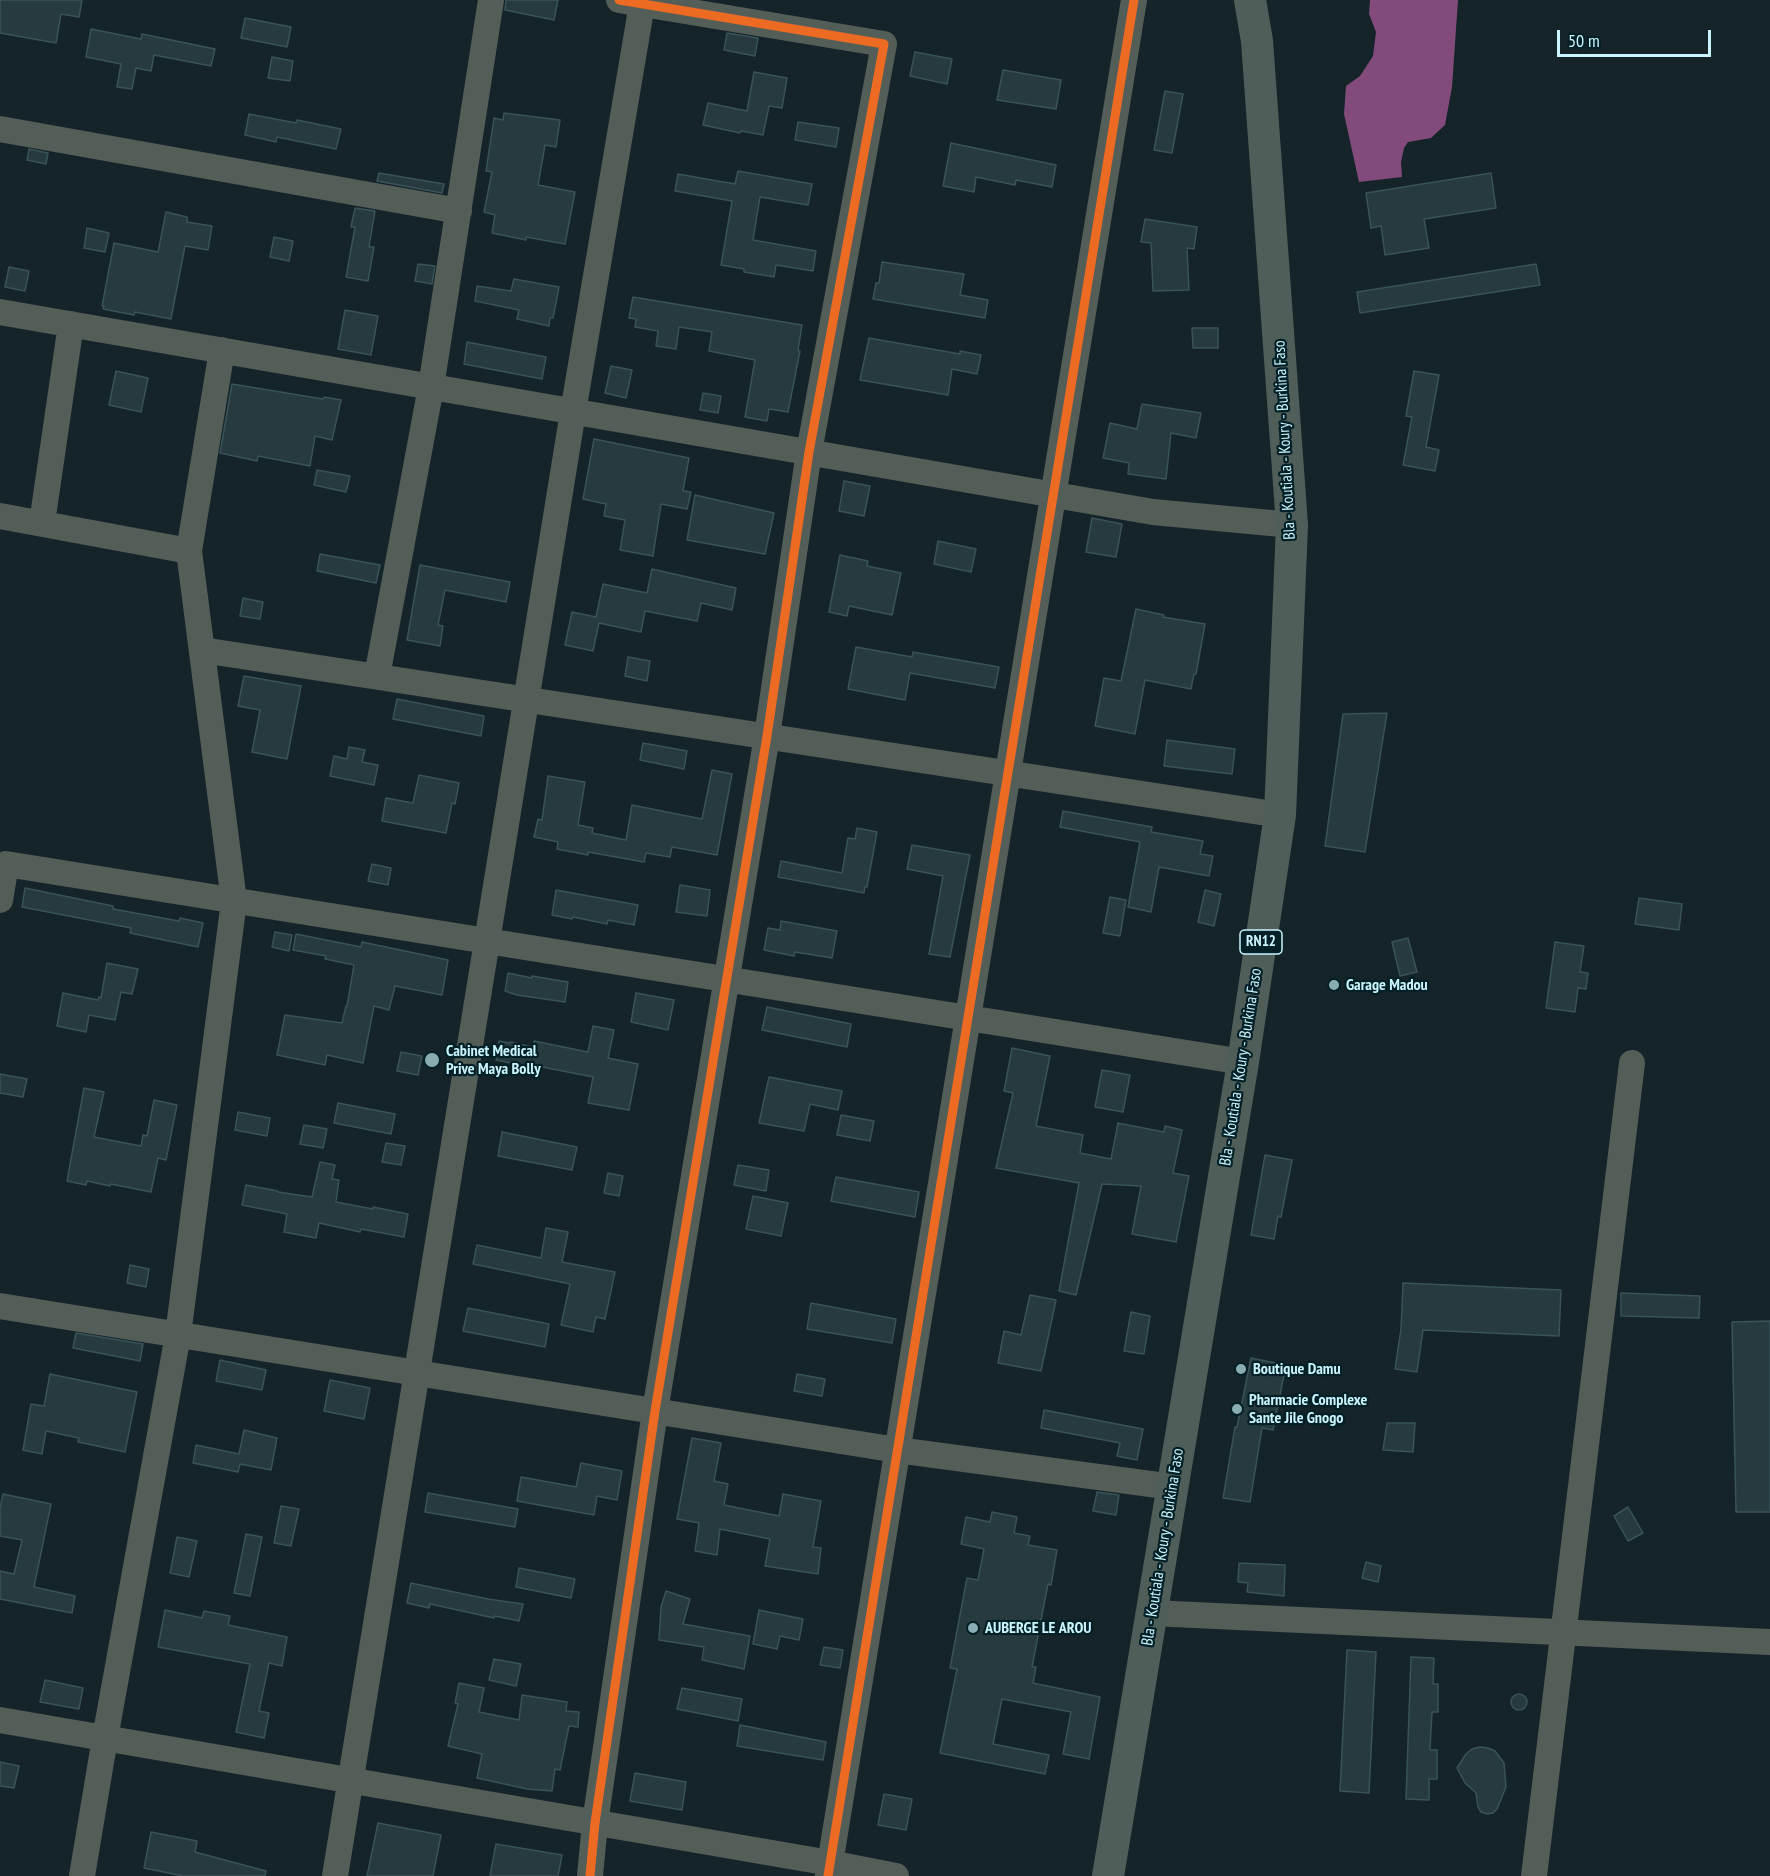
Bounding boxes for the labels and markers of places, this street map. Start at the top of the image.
place label: Garage Madou [1346,975,1428,995]
marker: Garage Madou [1327,978,1341,992]
place label: Cabinet Medical Prive Maya Bolly [446,1041,541,1079]
marker: Cabinet Medical Prive Maya Bolly [423,1051,441,1069]
place label: Boutique Damu [1253,1359,1341,1379]
marker: Boutique Damu [1234,1362,1248,1376]
place label: Pharmacie Complexe Sante Jile Gnogo [1249,1390,1367,1428]
marker: Pharmacie Complexe Sante Jile Gnogo [1230,1402,1244,1416]
place label: AUBERGE LE AROU [985,1618,1091,1638]
marker: AUBERGE LE AROU [966,1621,980,1635]

